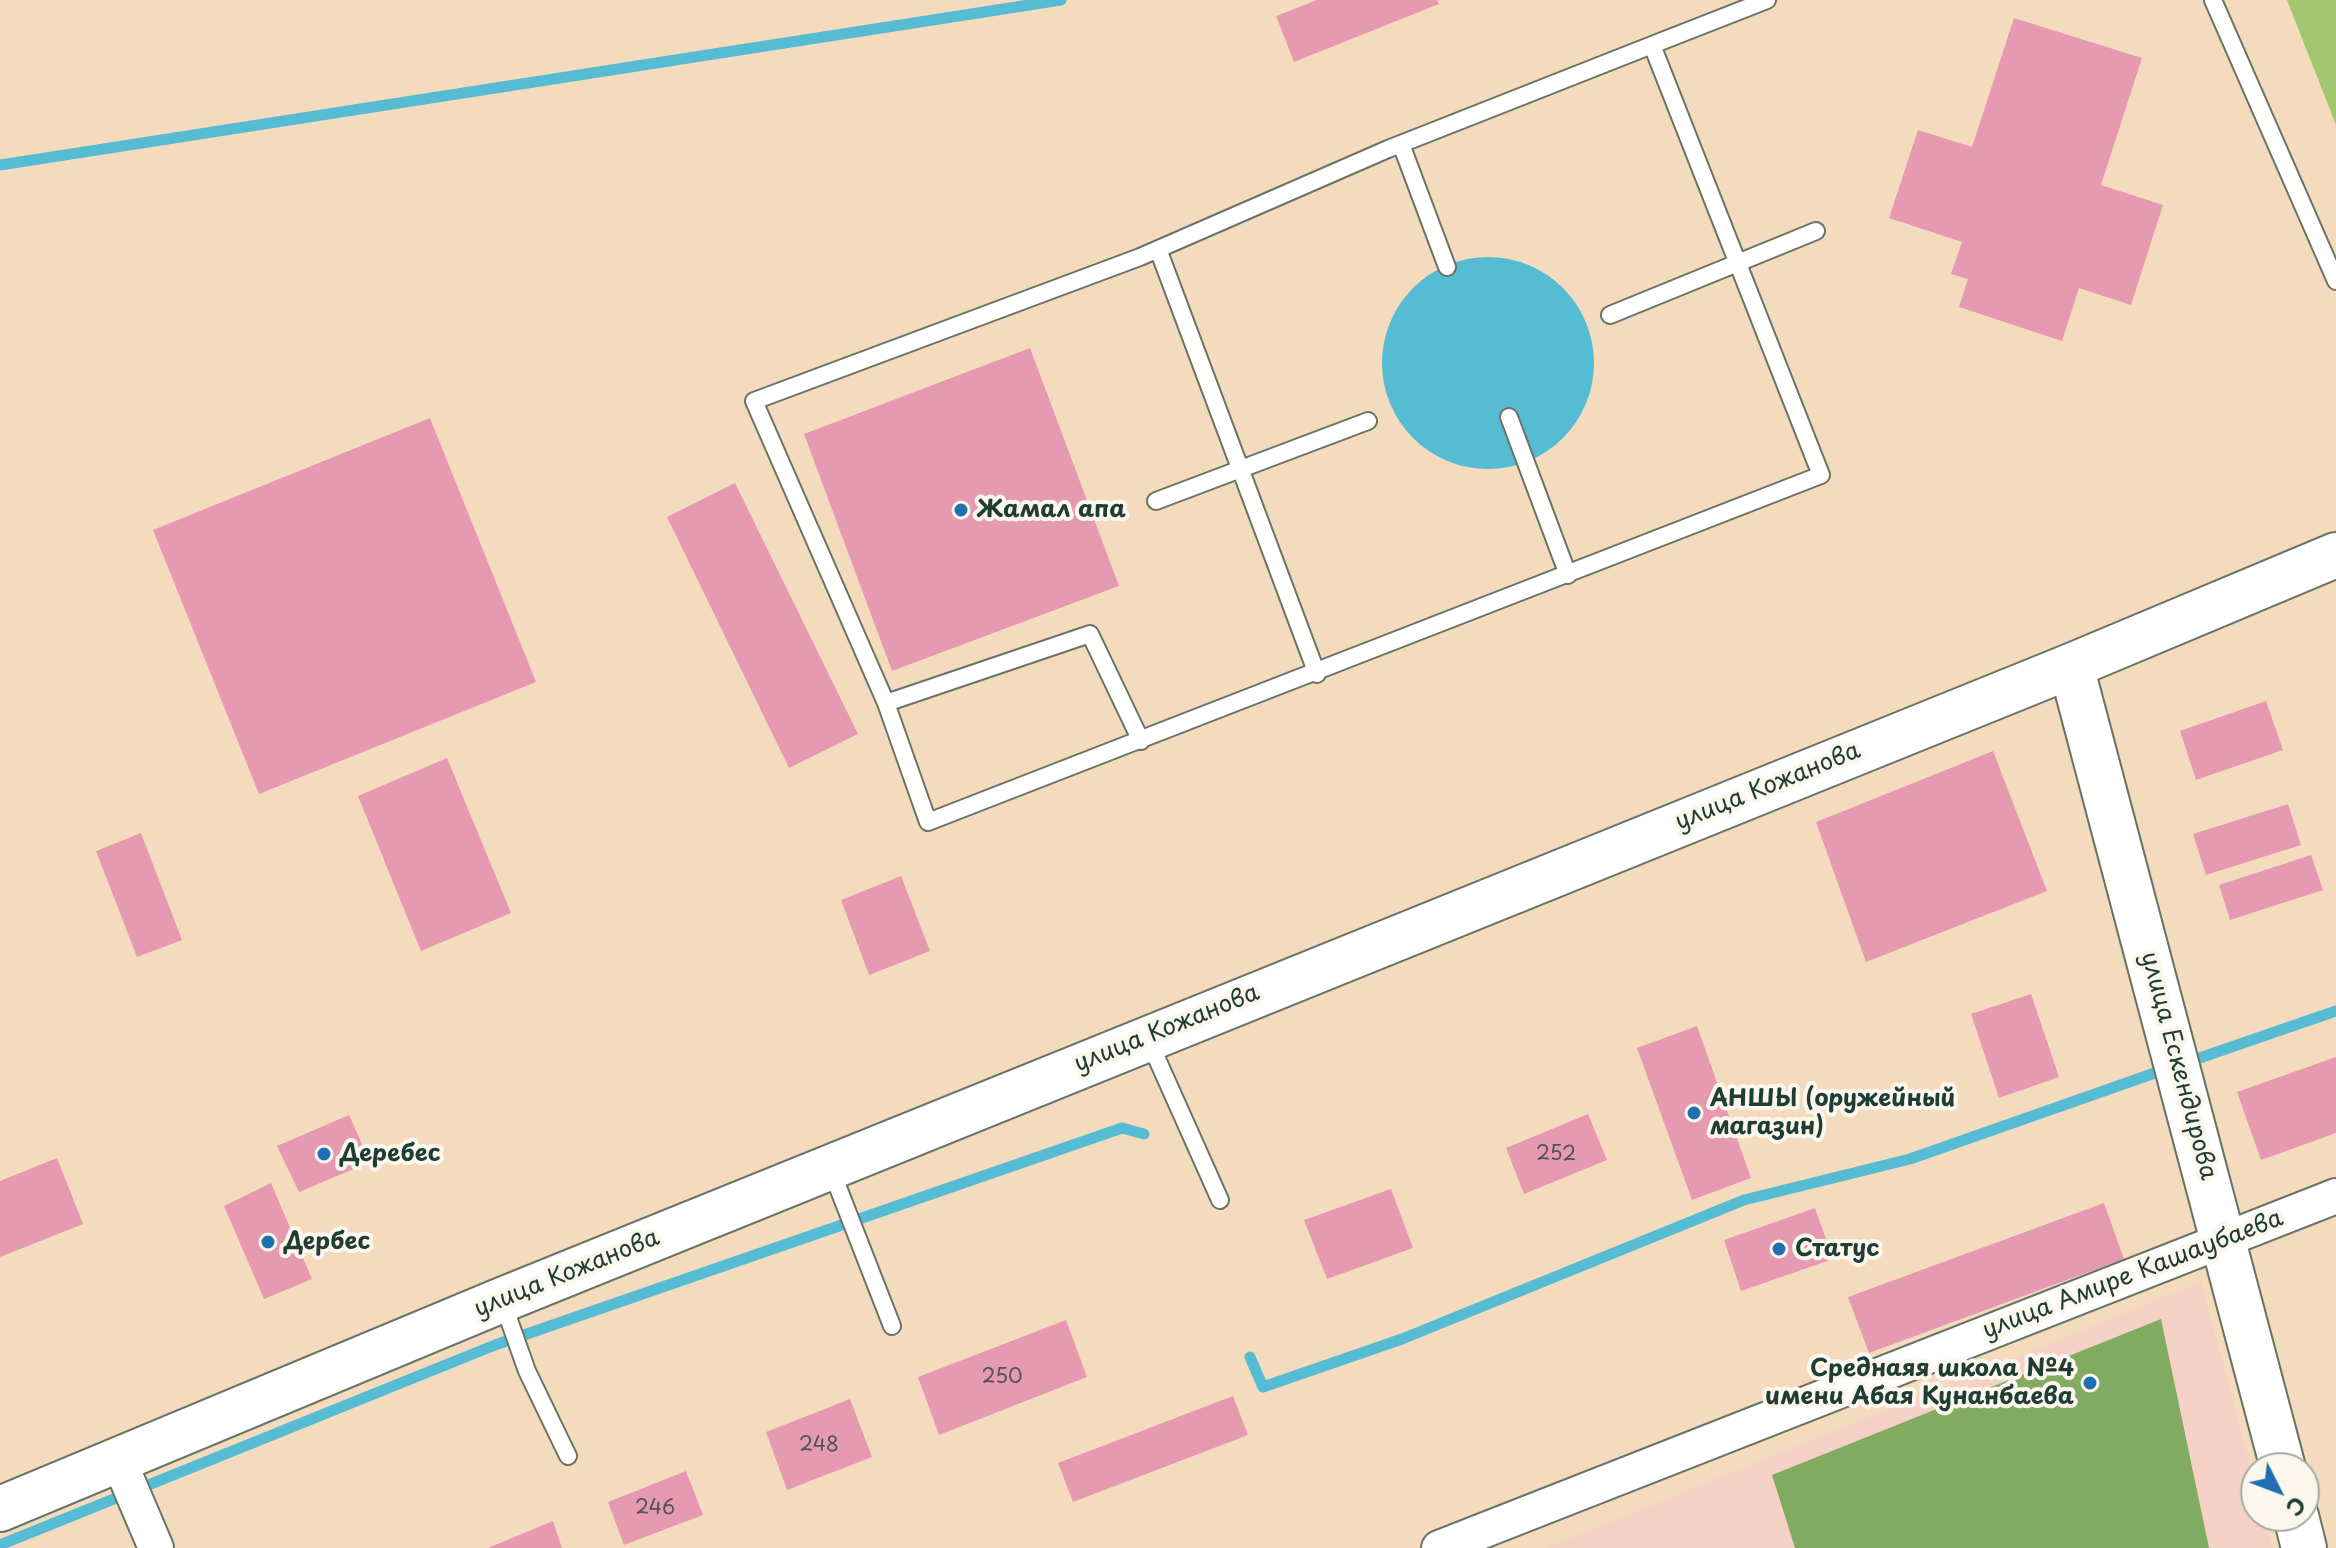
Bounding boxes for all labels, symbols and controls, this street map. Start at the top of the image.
place label: Жамал апа [977,496,1126,524]
marker: Жамал апа [952,501,970,519]
street label: улица Кожанова [1671,737,1865,837]
street label: улица Ескендирова [2134,949,2222,1183]
street label: улица Кожанова [1070,979,1264,1079]
place label: АНШЫ (оружейный магазин) [1710,1085,1955,1141]
marker: АНШЫ (оружейный магазин) [1685,1104,1703,1122]
place label: Деребес [340,1140,441,1168]
house number: 252 [1536,1142,1576,1166]
marker: Деребес [315,1145,333,1163]
street label: улица Амире Кашаубаева [1979,1204,2287,1346]
street label: улица Кожанова [470,1224,664,1324]
place label: Дербес [284,1228,370,1256]
marker: Дербес [259,1233,277,1251]
place label: Статус [1795,1235,1880,1263]
marker: Статус [1770,1240,1788,1258]
place label: Среднаяя школа №4 имени Абая Кунанбаева [1765,1355,2074,1411]
house number: 250 [981,1365,1023,1389]
marker: Среднаяя школа №4 имени Абая Кунанбаева [2081,1374,2099,1392]
house number: 248 [799,1433,839,1457]
north arrow [2240,1452,2320,1532]
text: С [2279,1490,2315,1524]
house number: 246 [635,1496,675,1520]

